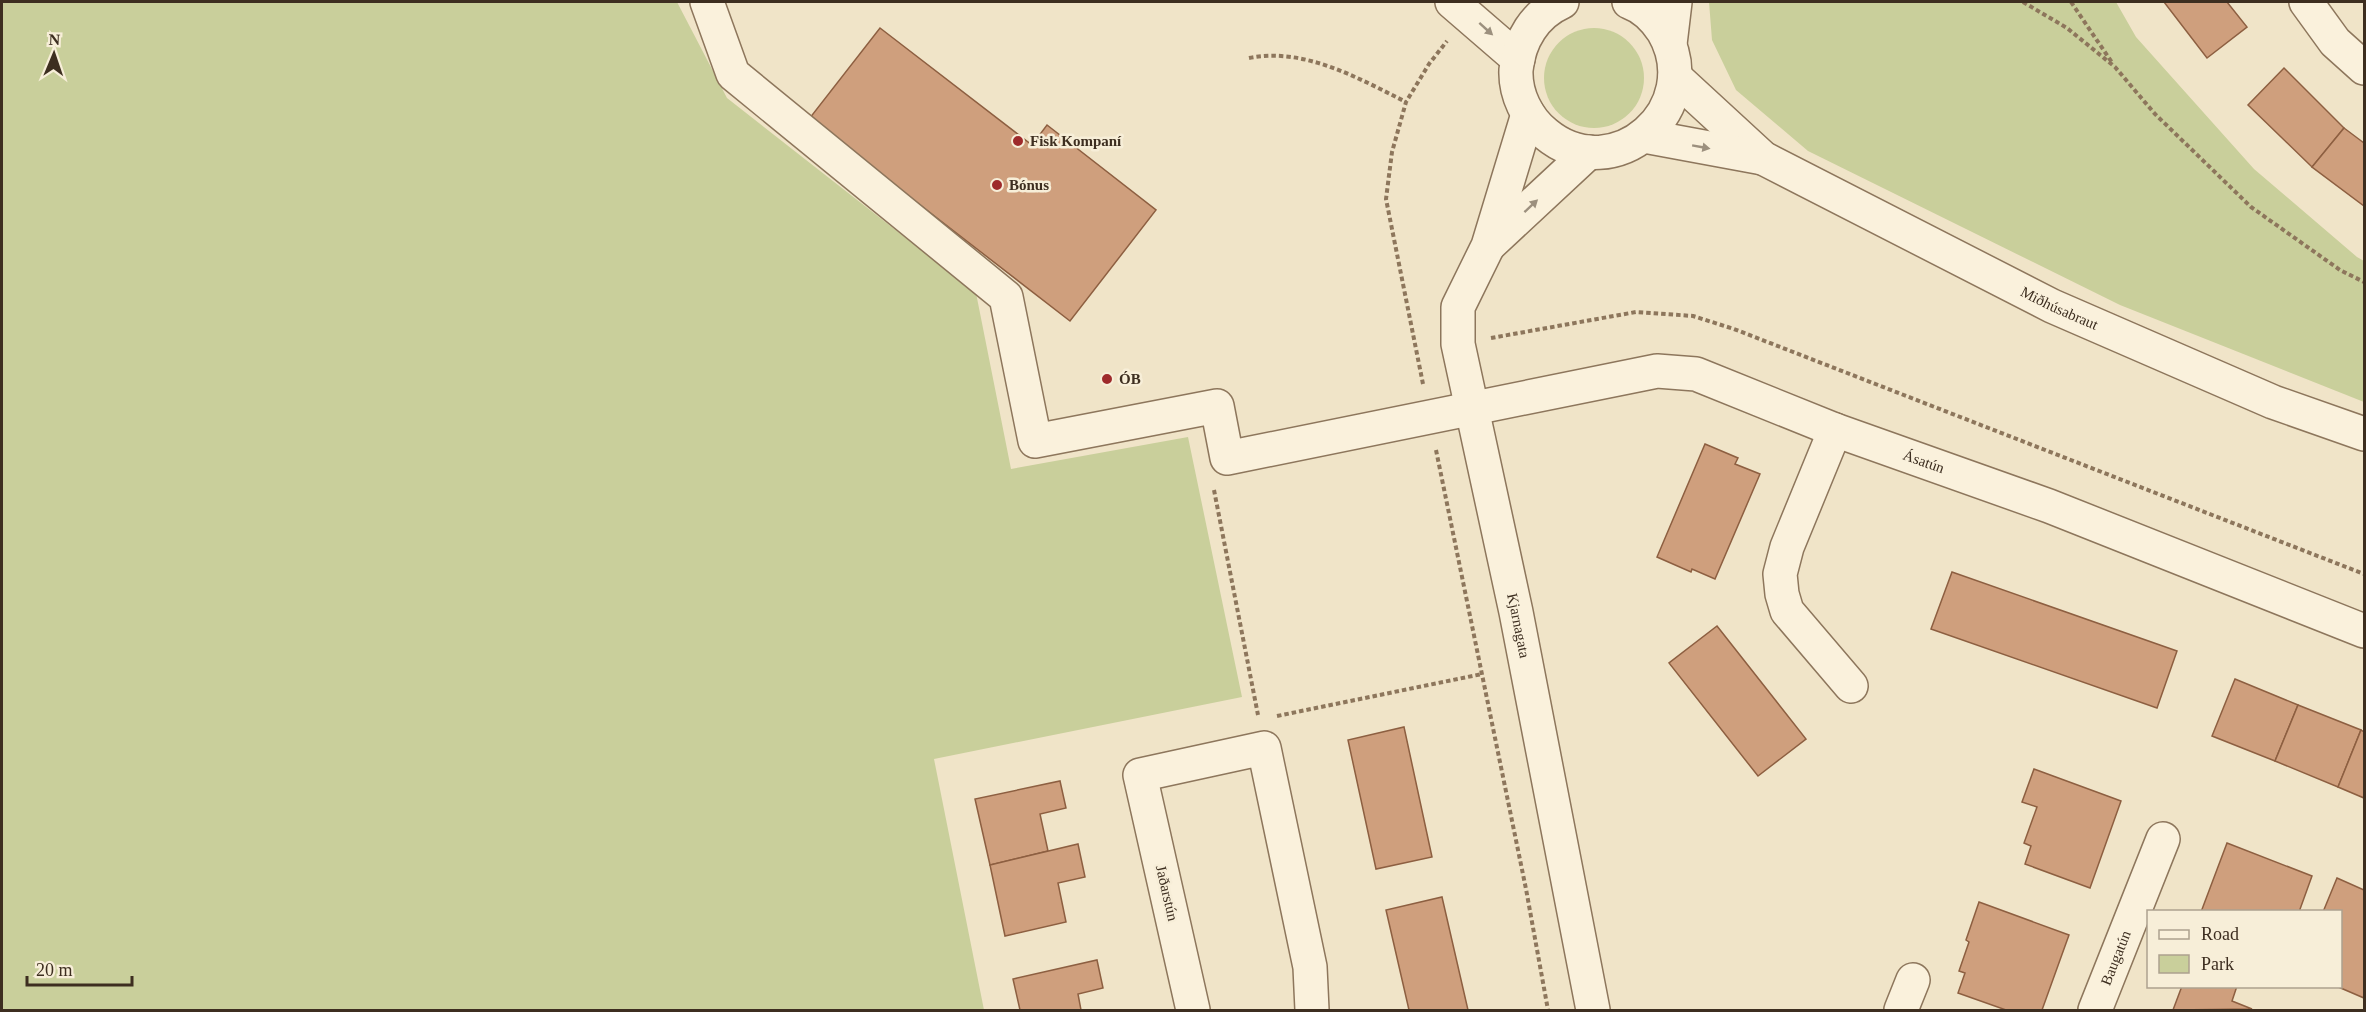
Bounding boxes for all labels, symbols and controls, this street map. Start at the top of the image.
one-way arrow [1478,22,1493,35]
north arrow [24,24,84,84]
text: N [48,31,61,48]
place label: Fisk Kompaní [1030,133,1122,149]
marker: Fisk Kompaní [1011,134,1025,148]
one-way arrow [1692,142,1711,151]
place label: Bónus [1009,177,1049,193]
marker: Bónus [990,178,1004,192]
one-way arrow [1523,199,1538,213]
street label: Miðhúsabraut [2018,283,2101,333]
place label: ÓB [1119,371,1141,387]
marker: ÓB [1100,372,1114,386]
street label: Ásatún [1901,447,1947,476]
street label: Kjarnagata [1504,592,1533,660]
street label: Jaðarstún [1153,864,1181,923]
legend [2147,910,2342,988]
text: Road [2201,924,2239,944]
street label: Baugatún [2098,928,2134,988]
scale bar [27,949,132,987]
text: Park [2201,954,2234,974]
text: 20 m [36,960,73,980]

